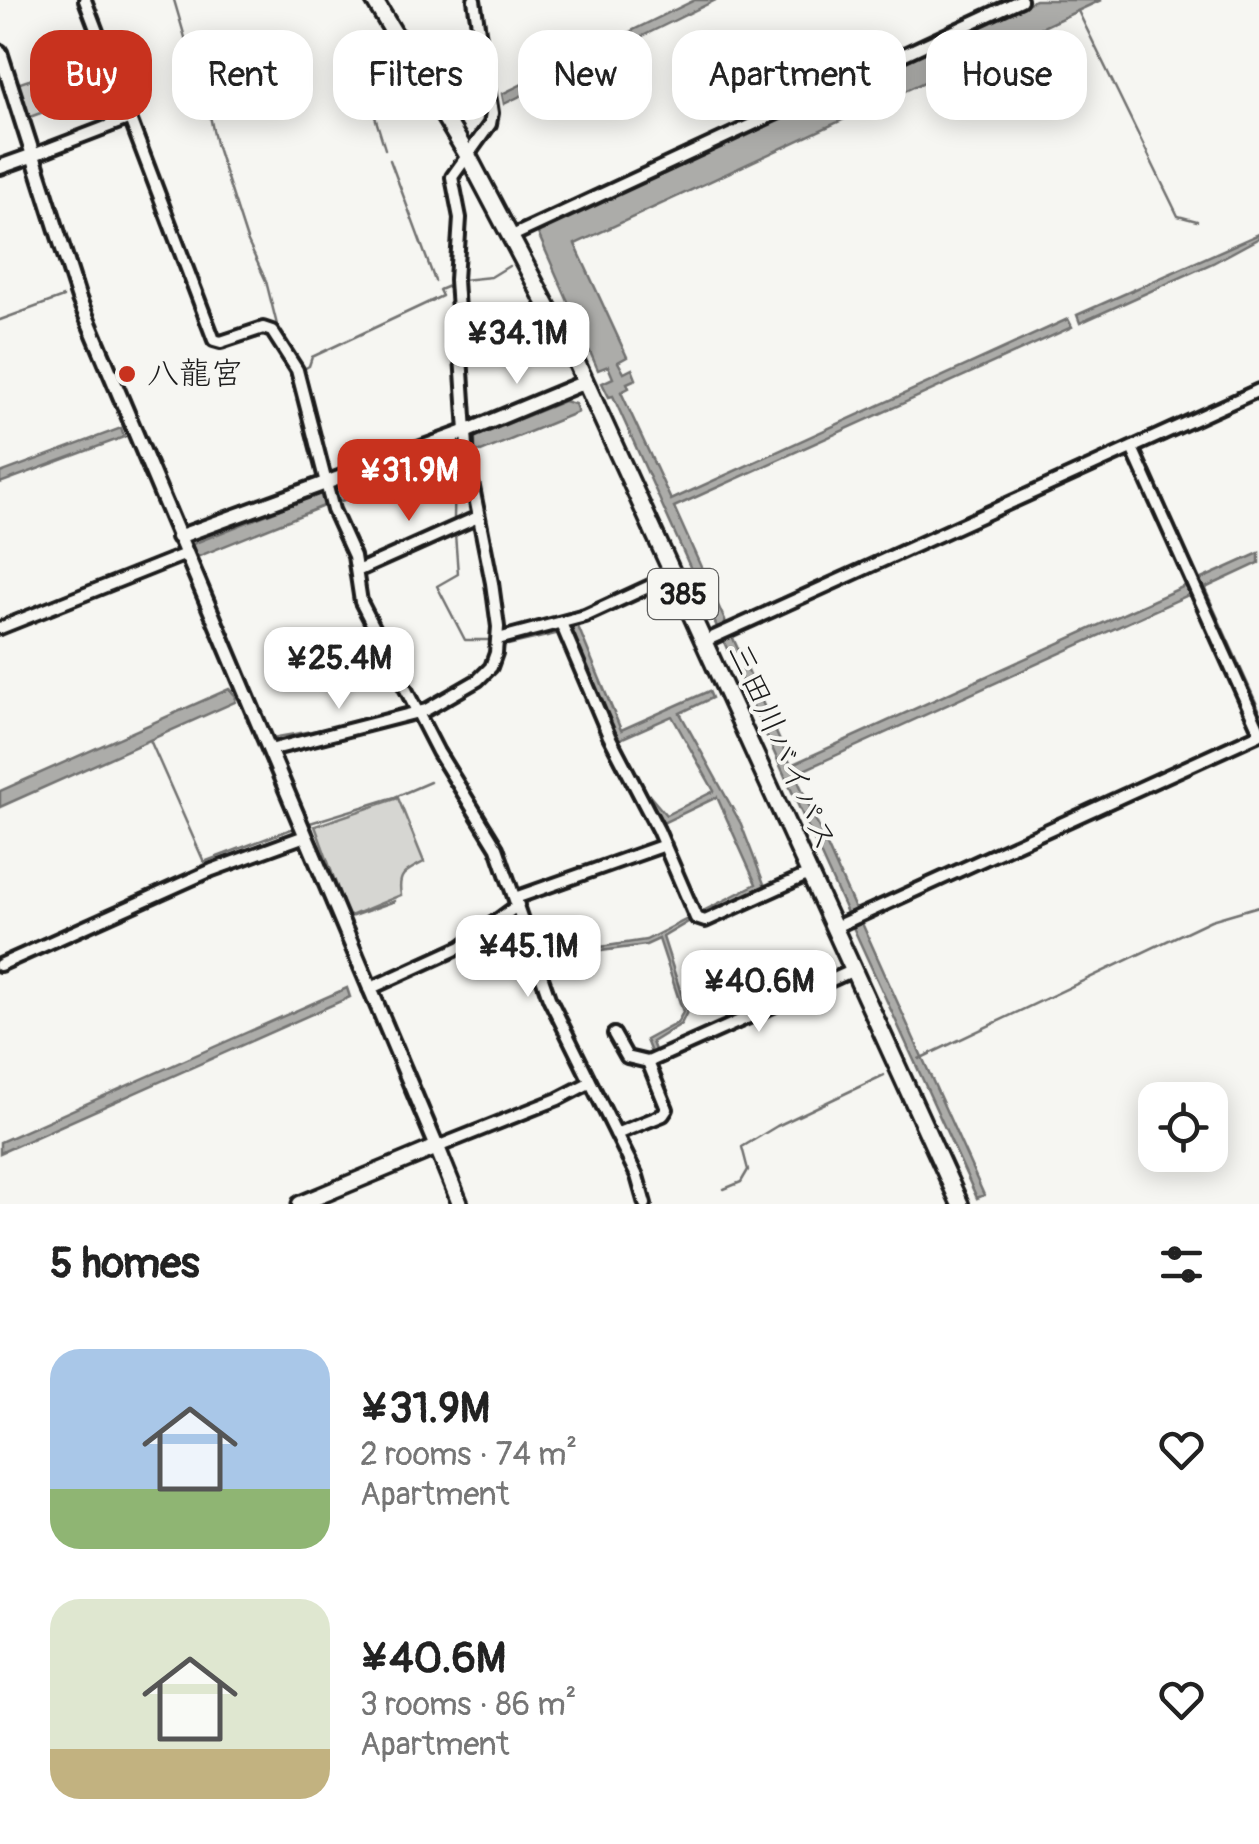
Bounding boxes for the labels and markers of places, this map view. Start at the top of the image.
pin: ¥34.1M [436,302,598,387]
place label: 八龍宮 [147,354,243,394]
marker: 八龍宮 [116,363,138,385]
pin: ¥31.9M [328,439,490,524]
pin: ¥25.4M [258,627,420,712]
pin: ¥45.1M [447,915,609,1000]
pin: ¥40.6M [678,950,840,1035]

